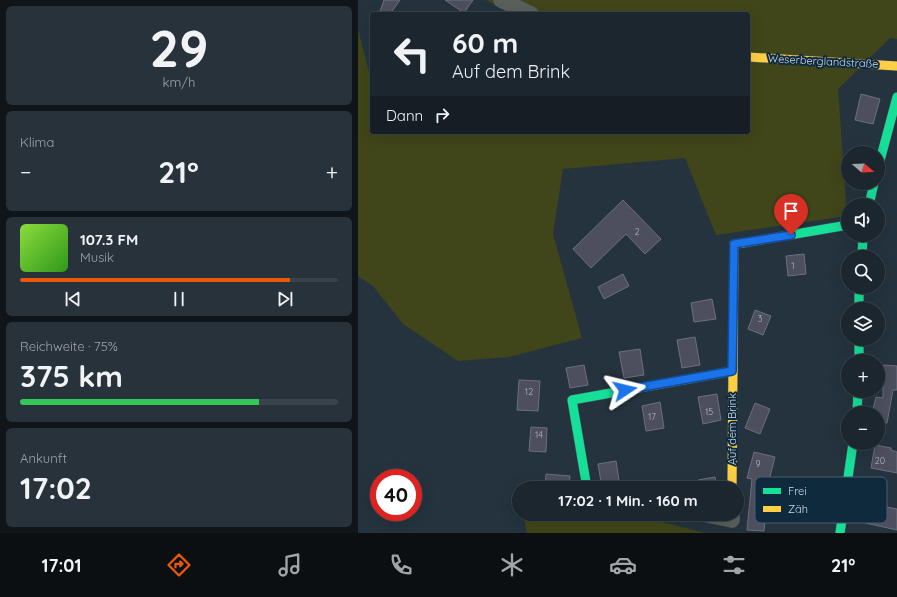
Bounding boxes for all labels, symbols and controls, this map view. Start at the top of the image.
text: 29 [149,15,209,80]
text: 60 m [452,25,518,60]
icon: left [386,28,438,80]
street label: Weserberglandstraße [767,51,879,71]
text: Auf dem Brink [452,60,570,83]
text: km/h [163,74,195,90]
icon: right [431,104,453,126]
text: Dann [386,106,423,125]
text: Klima [20,134,54,150]
north arrow [841,146,885,190]
map controls [841,146,885,450]
text: 21° [158,153,199,191]
text: − [20,158,31,186]
text: + [326,158,338,186]
pin [774,194,808,235]
button: sound [841,198,885,242]
icon: arrive [780,200,802,222]
house number: 2 [635,226,640,237]
text: 107.3 FM [80,230,138,249]
text: Musik [80,249,114,265]
button: search [841,250,885,294]
house number: 1 [791,260,795,271]
icon: previous [62,288,84,310]
icon: pause [168,288,190,310]
icon: next [274,288,296,310]
button: layers [841,302,885,346]
house number: 3 [758,313,763,324]
text: Reichweite · 75% [20,338,118,354]
button: + [841,354,885,398]
text: 375 km [20,357,123,395]
position arrow [604,369,646,411]
house number: 12 [525,386,533,397]
street label: Auf dem Brink [725,393,739,465]
house number: 15 [705,406,713,417]
button: − [841,406,885,450]
house number: 17 [648,411,656,422]
house number: 14 [535,429,543,440]
text: Ankunft [20,450,67,466]
house number: 20 [875,455,885,466]
house number: 9 [755,458,761,469]
text: 17:02 [20,469,92,507]
speed limit sign: 40 [370,469,422,521]
legend [755,477,887,523]
text: Frei [788,484,807,498]
text: 17:02 · 1 Min. · 160 m [558,491,698,510]
text: Zäh [788,502,808,516]
icon: directions [165,551,193,579]
icon: music [276,551,304,579]
icon: phone [387,551,415,579]
icon: climate [498,551,526,579]
icon: car [609,551,637,579]
icon: filters [720,551,748,579]
text: 17:01 [42,554,81,577]
text: 21° [831,554,855,577]

